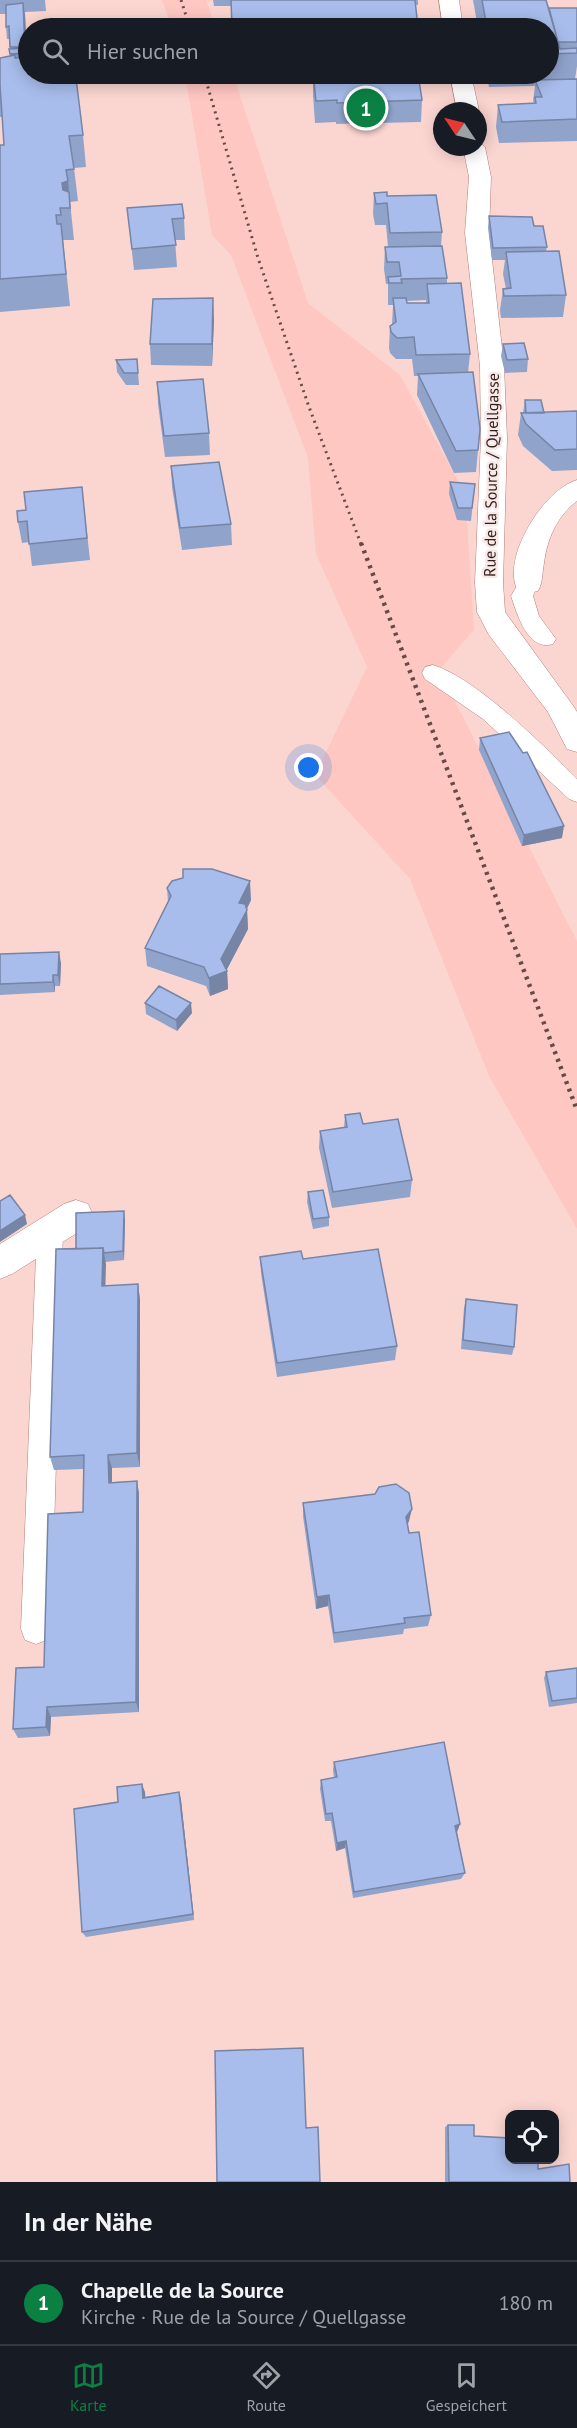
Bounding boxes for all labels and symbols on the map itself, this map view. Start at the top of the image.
pin: 1 [346,86,386,130]
north arrow [433,102,487,156]
street label: Rue de la Source / Quellgasse [479,373,503,577]
your location [294,753,323,782]

